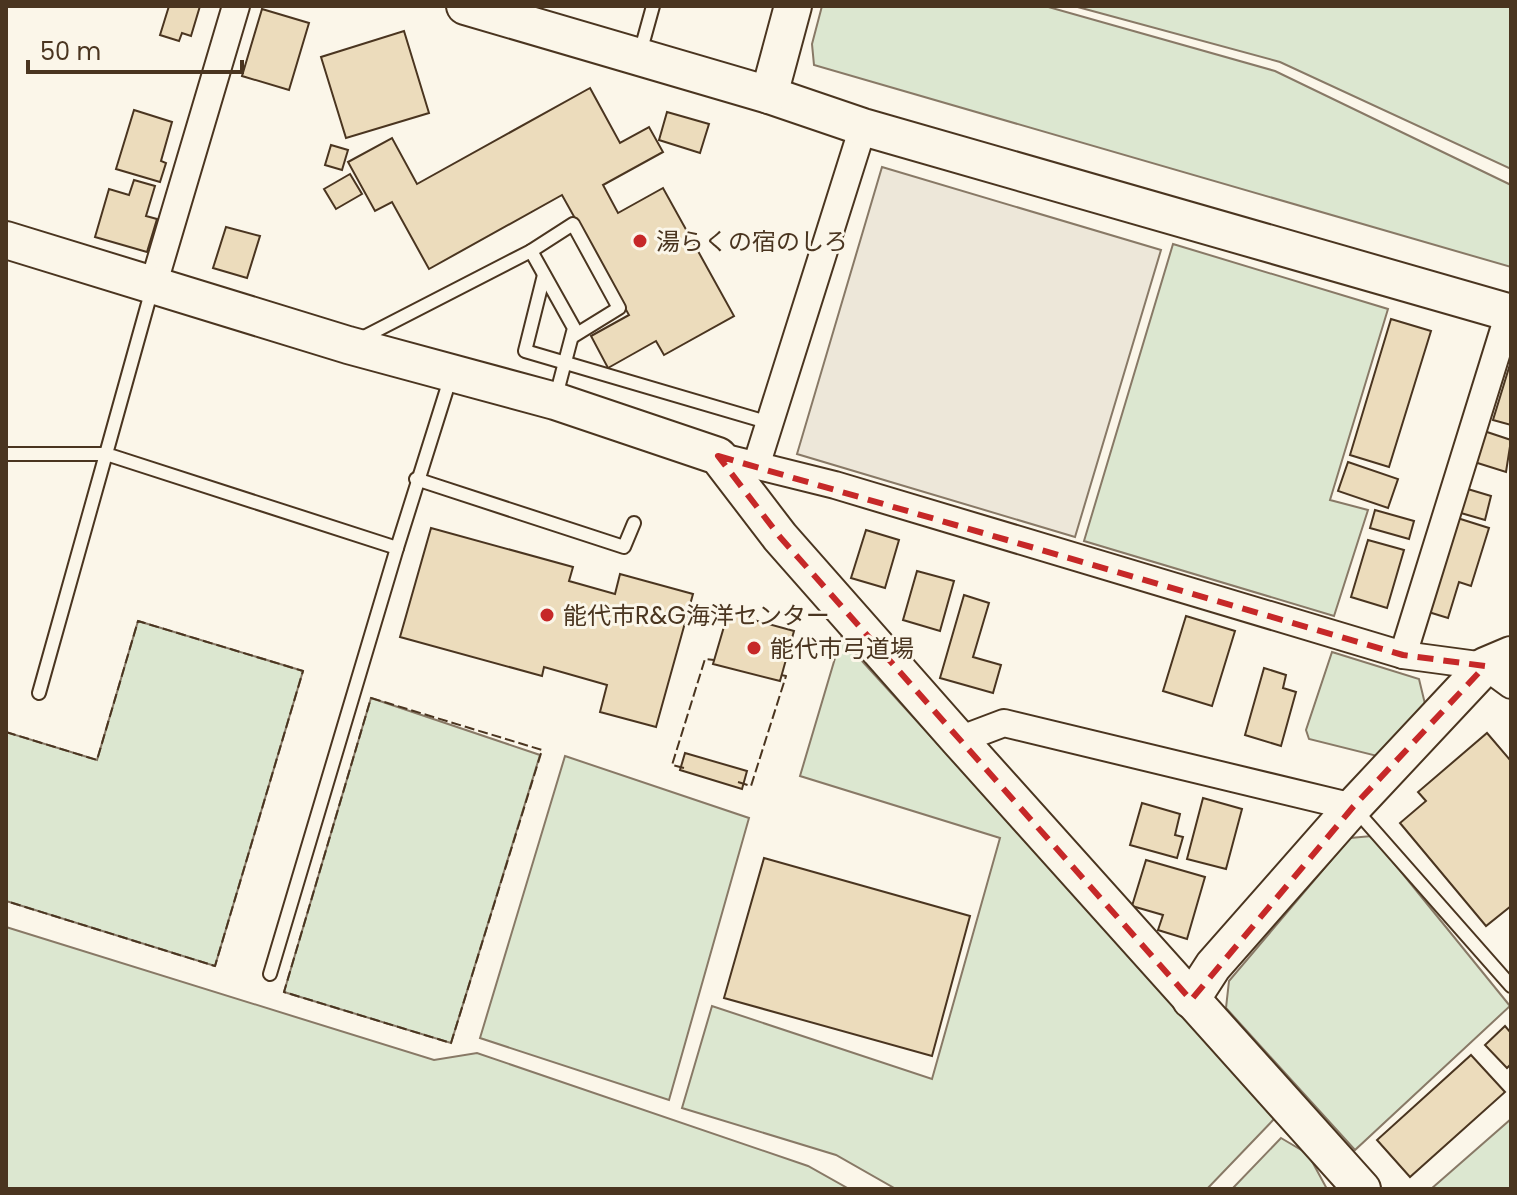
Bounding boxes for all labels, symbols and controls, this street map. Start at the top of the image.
scale bar [28,24,242,74]
text: 50 m [40,35,101,68]
place label: 湯らくの宿のしろ [656,225,848,258]
marker: 湯らくの宿のしろ [631,232,649,250]
place label: 能代市R&G海洋センター [563,599,830,632]
marker: 能代市R&G海洋センター [538,606,556,624]
place label: 能代市弓道場 [770,632,914,665]
marker: 能代市弓道場 [745,639,763,657]

